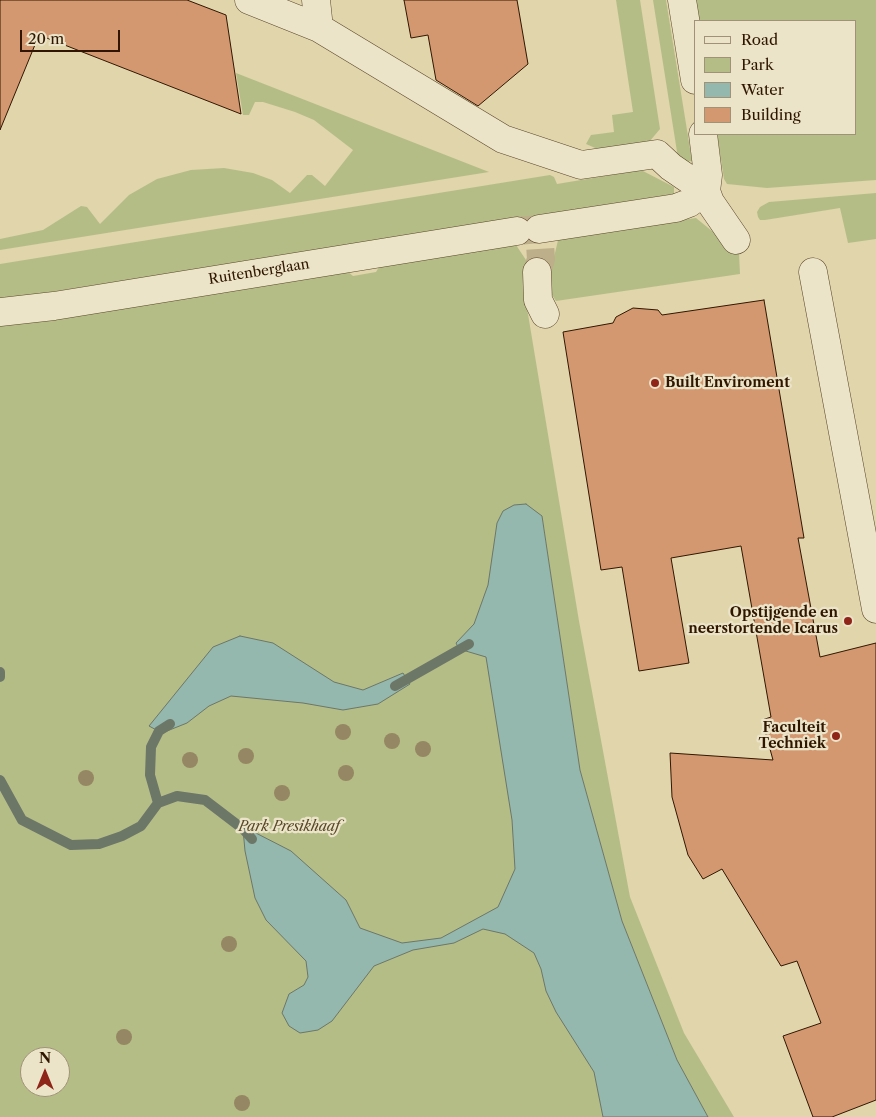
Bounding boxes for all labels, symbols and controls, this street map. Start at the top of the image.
scale bar [22,20,122,52]
legend [694,20,856,135]
text: 20 m [28,29,64,48]
text: Road [741,30,778,49]
text: Park [741,55,774,74]
text: Water [741,80,784,99]
text: Building [741,105,801,124]
street label: Ruitenberglaan [207,256,311,288]
place label: Built Enviroment [665,375,790,391]
marker: Built Enviroment [649,377,661,389]
place label: Opstijgende en neerstortende Icarus [688,605,838,638]
marker: Opstijgende en neerstortende Icarus [842,615,854,627]
place label: Faculteit Techniek [759,720,826,752]
marker: Faculteit Techniek [830,730,842,742]
park label: Park Presikhaaf [239,819,339,835]
north arrow [20,1047,70,1097]
text: N [39,1049,51,1067]

